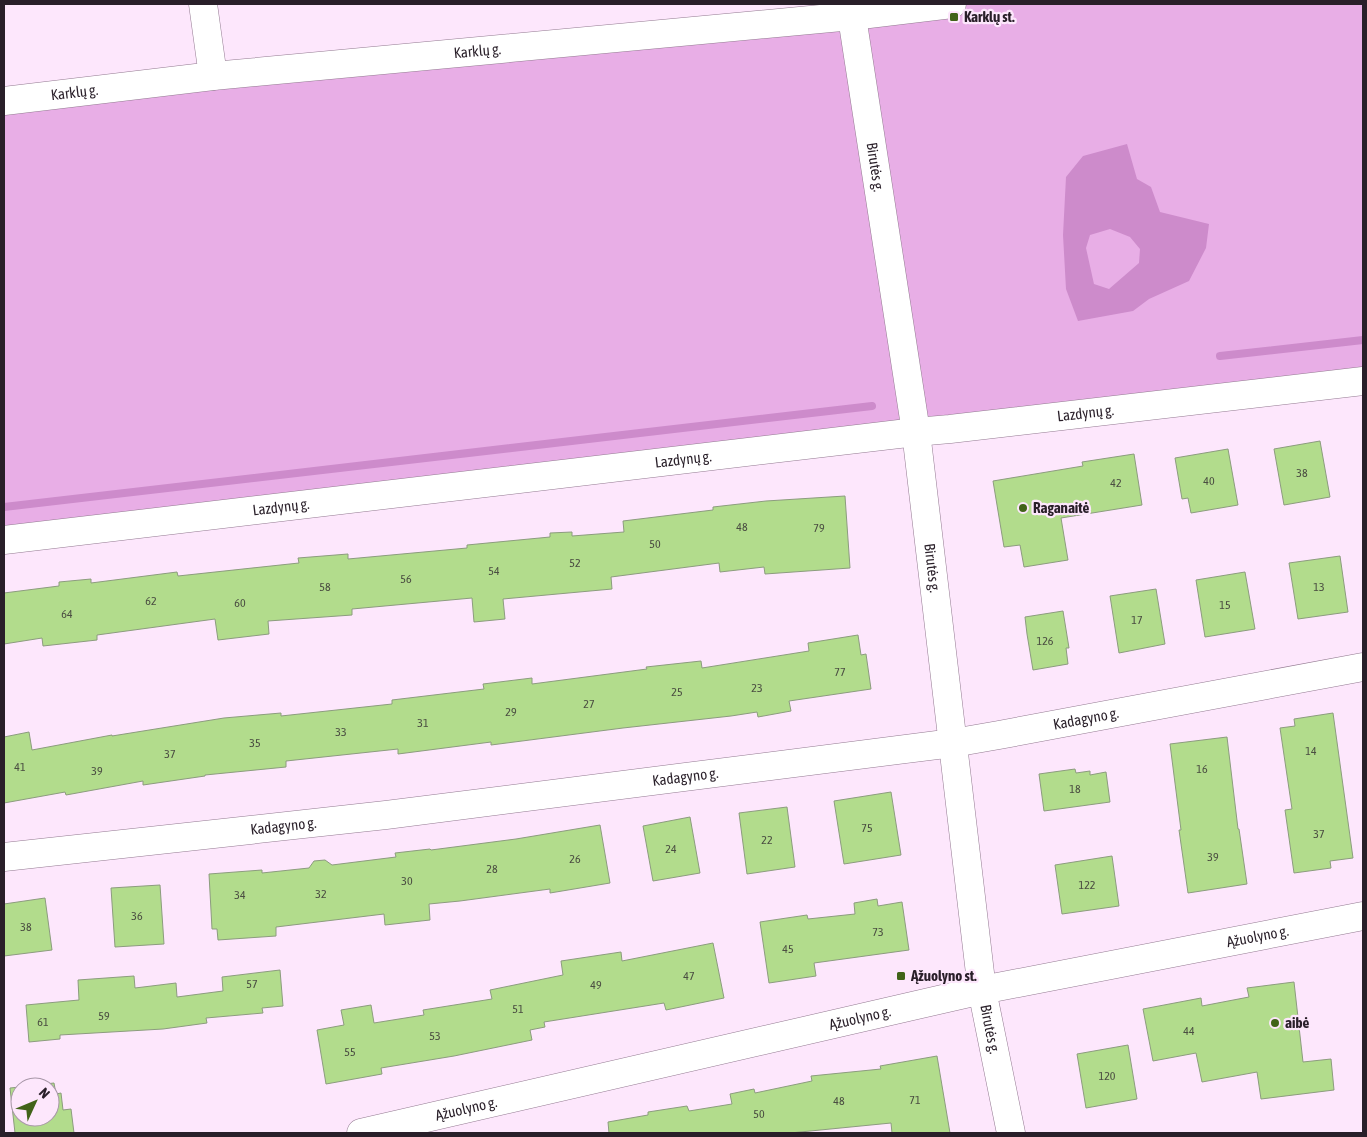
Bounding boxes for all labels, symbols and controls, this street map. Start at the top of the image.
place label: Karklų st. [964,8,1015,25]
marker: Karklų st. [948,11,960,23]
street label: Karklų g. [453,40,502,61]
street label: Karklų g. [50,81,99,103]
street label: Birutės g. [863,141,888,193]
street label: Lazdynų g. [1056,401,1115,424]
street label: Lazdynų g. [654,447,713,471]
house number: 38 [1296,466,1308,480]
house number: 40 [1203,474,1215,488]
house number: 42 [1110,476,1122,490]
street label: Lazdynų g. [252,495,311,518]
place label: Raganaitė [1033,499,1089,516]
marker: Raganaitė [1017,502,1029,514]
house number: 48 [736,520,748,534]
house number: 79 [813,521,825,535]
house number: 50 [649,537,661,551]
street label: Birutės g. [921,542,944,594]
house number: 52 [569,556,581,570]
house number: 54 [488,564,500,578]
house number: 56 [400,572,412,586]
house number: 58 [319,580,331,594]
house number: 13 [1313,580,1325,594]
house number: 62 [145,594,157,608]
house number: 60 [234,596,246,610]
house number: 15 [1219,598,1231,612]
house number: 64 [61,607,73,621]
house number: 17 [1131,613,1143,627]
house number: 126 [1037,634,1054,648]
house number: 77 [834,665,846,679]
house number: 23 [751,681,763,695]
house number: 25 [671,685,683,699]
house number: 27 [583,697,595,711]
street label: Kadagyno g. [1052,704,1120,733]
house number: 29 [505,705,517,719]
house number: 31 [417,716,429,730]
house number: 33 [335,725,347,739]
house number: 35 [249,736,261,750]
house number: 14 [1305,744,1317,758]
house number: 37 [164,747,176,761]
house number: 41 [14,760,26,774]
house number: 16 [1196,762,1208,776]
house number: 39 [91,764,103,778]
street label: Kadagyno g. [651,764,720,789]
house number: 18 [1069,782,1081,796]
street label: Kadagyno g. [249,814,317,838]
house number: 75 [861,821,873,835]
house number: 37 [1313,827,1325,841]
house number: 22 [761,833,773,847]
house number: 24 [665,842,677,856]
house number: 39 [1207,850,1219,864]
house number: 26 [569,852,581,866]
house number: 28 [486,862,498,876]
house number: 30 [401,874,413,888]
house number: 122 [1079,878,1095,892]
house number: 32 [315,887,327,901]
house number: 34 [234,888,246,902]
house number: 36 [131,909,143,923]
house number: 38 [20,920,32,934]
street label: Ąžuolyno g. [1225,922,1290,950]
house number: 73 [872,925,884,939]
house number: 45 [782,942,794,956]
place label: Ąžuolyno st. [910,967,977,984]
house number: 47 [683,969,695,983]
marker: Ąžuolyno st. [895,970,907,982]
house number: 57 [246,977,258,991]
house number: 49 [590,978,602,992]
house number: 51 [512,1002,524,1016]
street label: Ąžuolyno g. [827,1002,893,1033]
street label: Birutės g. [977,1003,1004,1056]
house number: 59 [98,1009,110,1023]
place label: aibė [1285,1014,1310,1031]
house number: 61 [37,1015,49,1029]
marker: aibė [1269,1017,1281,1029]
house number: 44 [1183,1024,1195,1038]
house number: 53 [429,1029,441,1043]
house number: 55 [344,1045,356,1059]
house number: 120 [1099,1069,1116,1083]
north arrow [10,1077,60,1127]
text: N [36,1084,53,1101]
street label: Ąžuolyno g. [434,1093,499,1124]
house number: 71 [909,1093,921,1107]
house number: 48 [833,1094,845,1108]
house number: 50 [753,1107,765,1121]

